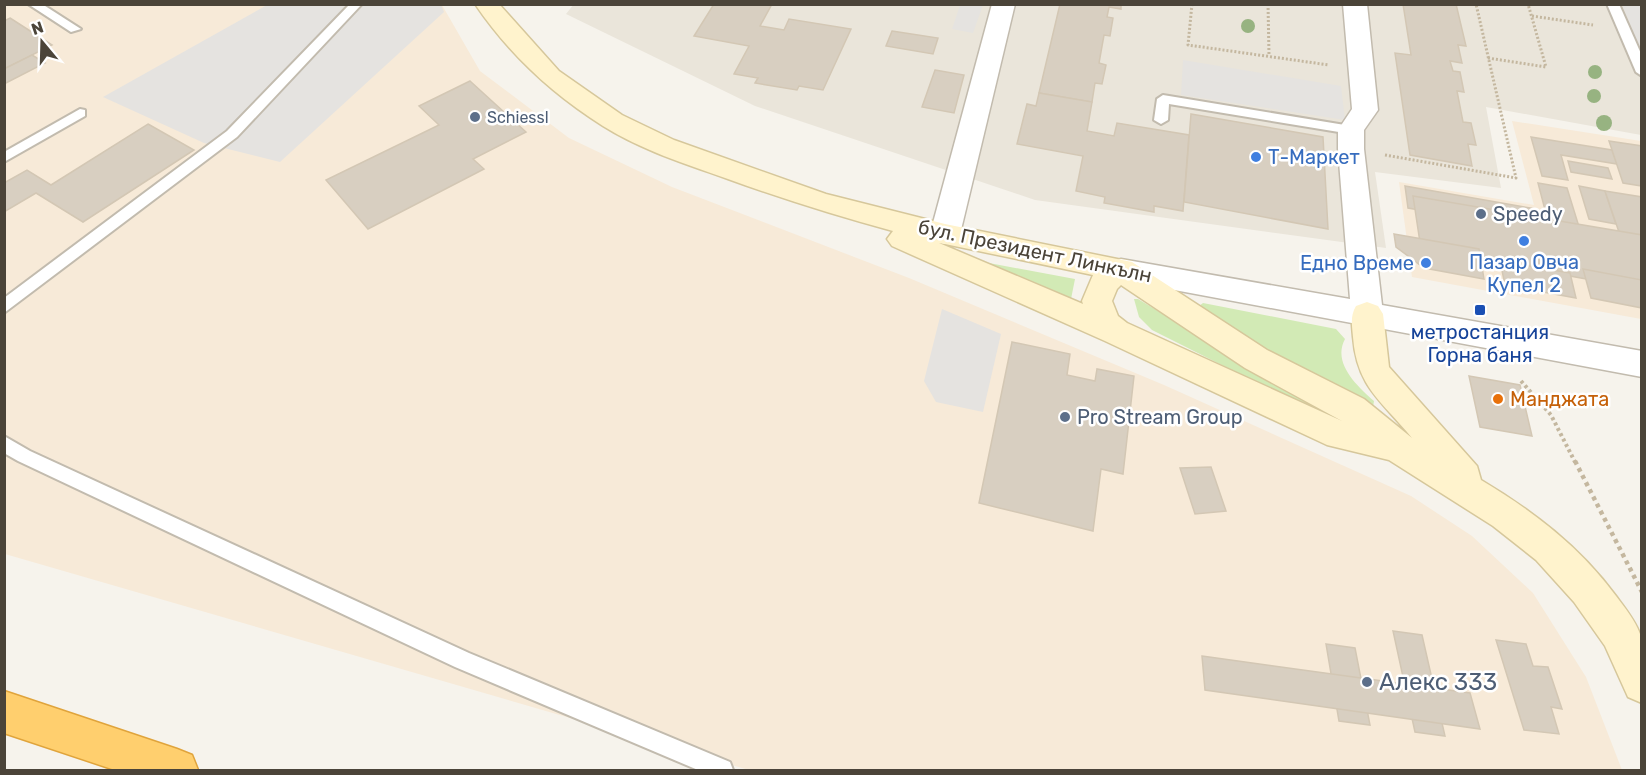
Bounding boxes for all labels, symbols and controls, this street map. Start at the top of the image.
north arrow [12,12,72,72]
text: N [29,17,46,39]
place label: Schiessl [487,108,549,127]
marker: Schiessl [468,110,482,124]
place label: Т-Маркет [1268,145,1360,169]
marker: Т-Маркет [1249,150,1263,164]
place label: Speedy [1493,202,1563,226]
marker: Speedy [1474,207,1488,221]
street label: бул. Президент Линкълн [916,214,1154,288]
marker: Пазар Овча Купел 2 [1517,234,1531,248]
place label: Пазар Овча Купел 2 [1469,250,1579,297]
place label: Едно Време [1300,251,1414,275]
marker: Едно Време [1419,256,1433,270]
marker: метростанция Горна баня [1473,303,1487,317]
place label: метростанция Горна баня [1411,320,1549,367]
place label: Манджата [1510,387,1609,411]
marker: Манджата [1491,392,1505,406]
place label: Pro Stream Group [1077,405,1243,429]
marker: Pro Stream Group [1058,410,1072,424]
place label: Алекс 333 [1379,668,1497,696]
marker: Алекс 333 [1360,675,1374,689]

